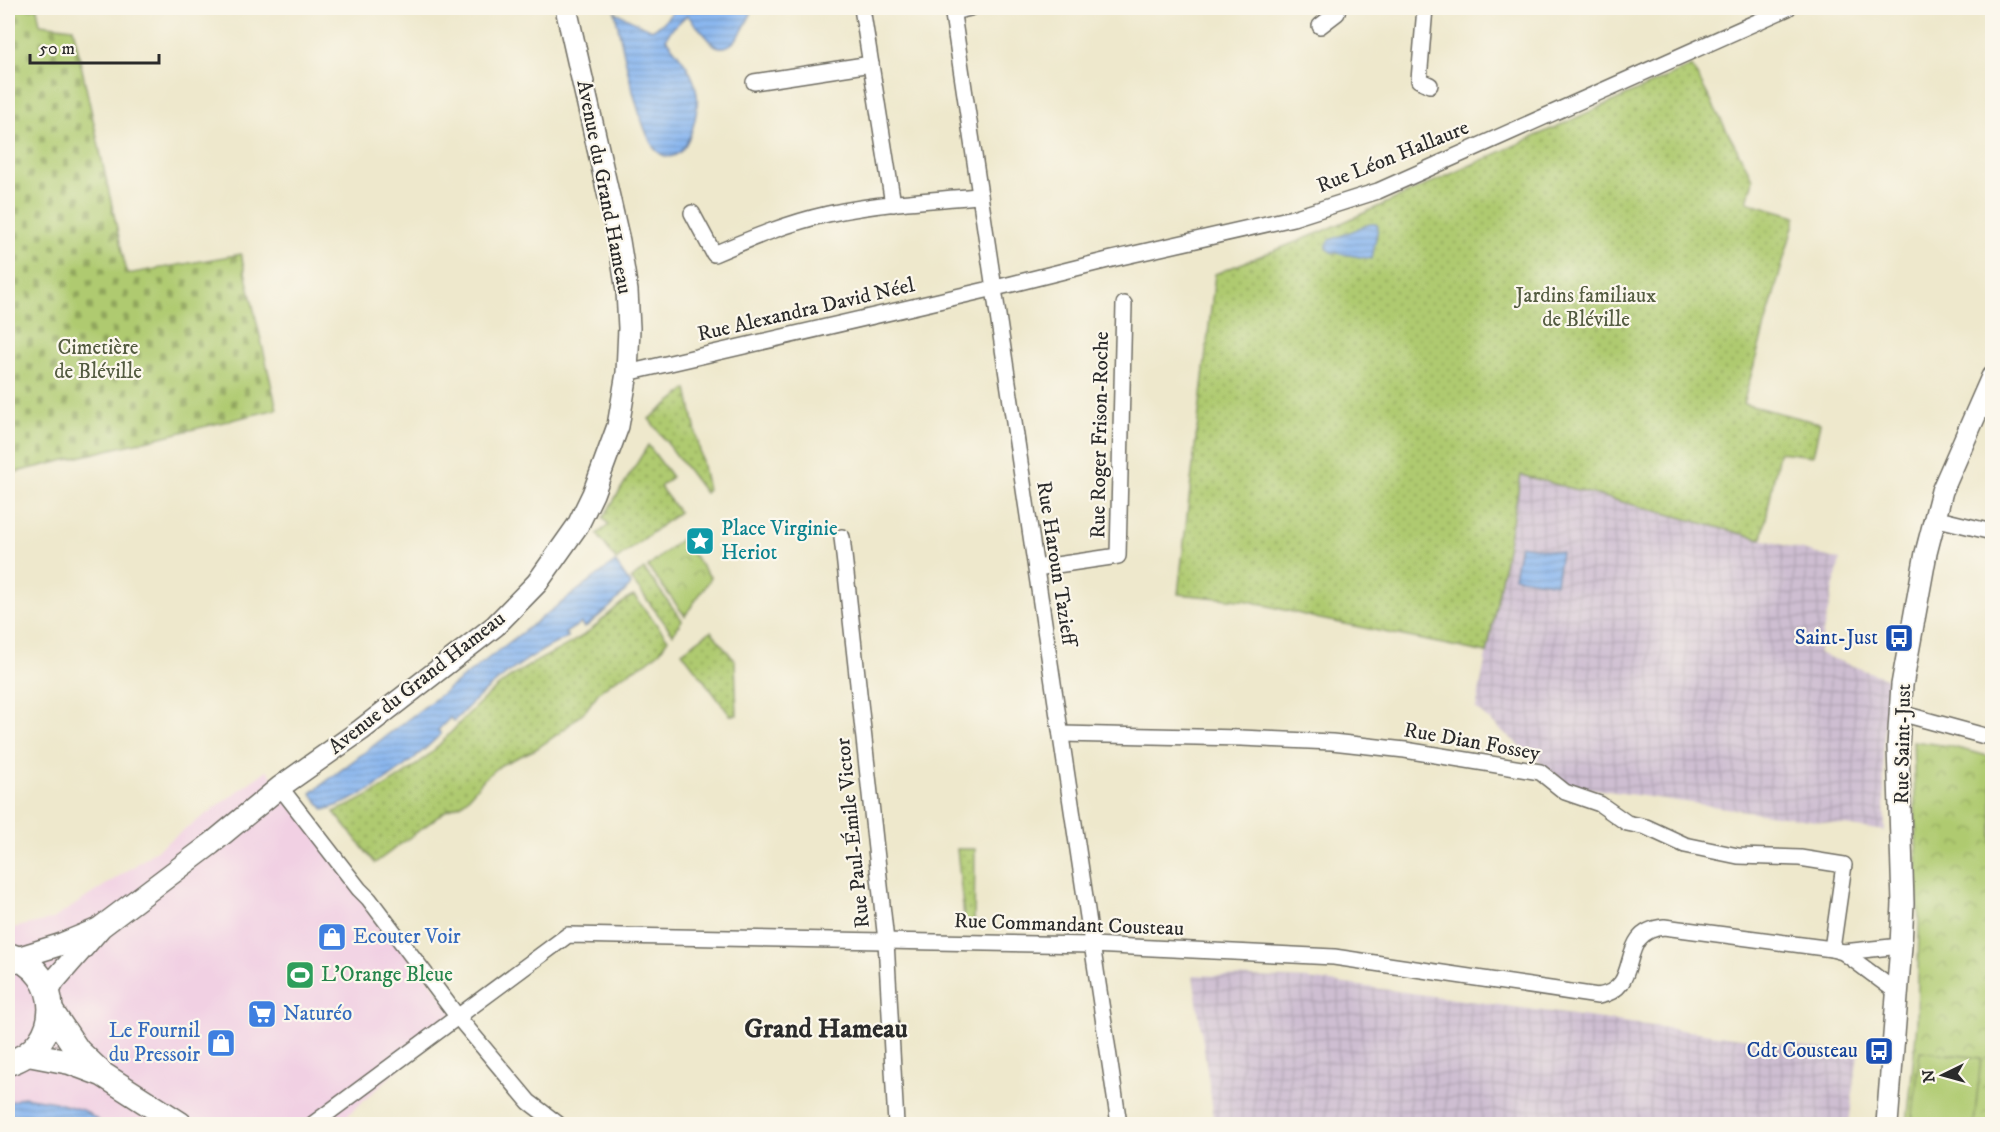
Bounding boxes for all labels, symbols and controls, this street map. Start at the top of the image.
scale bar [30,27,159,65]
text: 50 m [39,38,75,60]
street label: Avenue du Grand Hameau [570,78,638,296]
street label: Rue Léon Hallaure [1313,115,1473,199]
street label: Rue Alexandra David Néel [695,272,918,348]
park label: Jardins familiaux de Bléville [1514,283,1656,333]
street label: Rue Roger Frison-Roche [1085,331,1115,539]
park label: Cimetière de Bléville [54,335,142,385]
street label: Rue Haroun Tazieff [1030,479,1082,650]
place label: Place Virginie Heriot [721,516,838,566]
place icon: Place Virginie Heriot [684,525,716,557]
street label: Avenue du Grand Hameau [323,606,511,760]
bus stop icon: Saint-Just [1883,622,1915,654]
place label: Saint-Just [1795,625,1878,651]
street label: Rue Saint-Just [1889,683,1917,805]
street label: Rue Dian Fossey [1402,717,1543,767]
street label: Rue Paul-Émile Victor [829,736,876,930]
street label: Rue Commandant Cousteau [954,908,1184,942]
shop icon: Ecouter Voir [316,921,348,953]
place label: Ecouter Voir [353,924,461,950]
sports icon: L'Orange Bleue [284,959,316,991]
place label: L'Orange Bleue [321,962,453,988]
supermarket icon: Naturéo [246,998,278,1030]
place label: Naturéo [283,1001,352,1027]
district label: Grand Hameau [744,1012,908,1046]
place label: Le Fournil du Pressoir [109,1018,201,1068]
shop icon: Le Fournil du Pressoir [205,1027,237,1059]
bus stop icon: Cdt Cousteau [1863,1035,1895,1067]
place label: Cdt Cousteau [1747,1038,1858,1064]
north arrow [1913,1045,1973,1105]
text: N [1919,1069,1940,1084]

